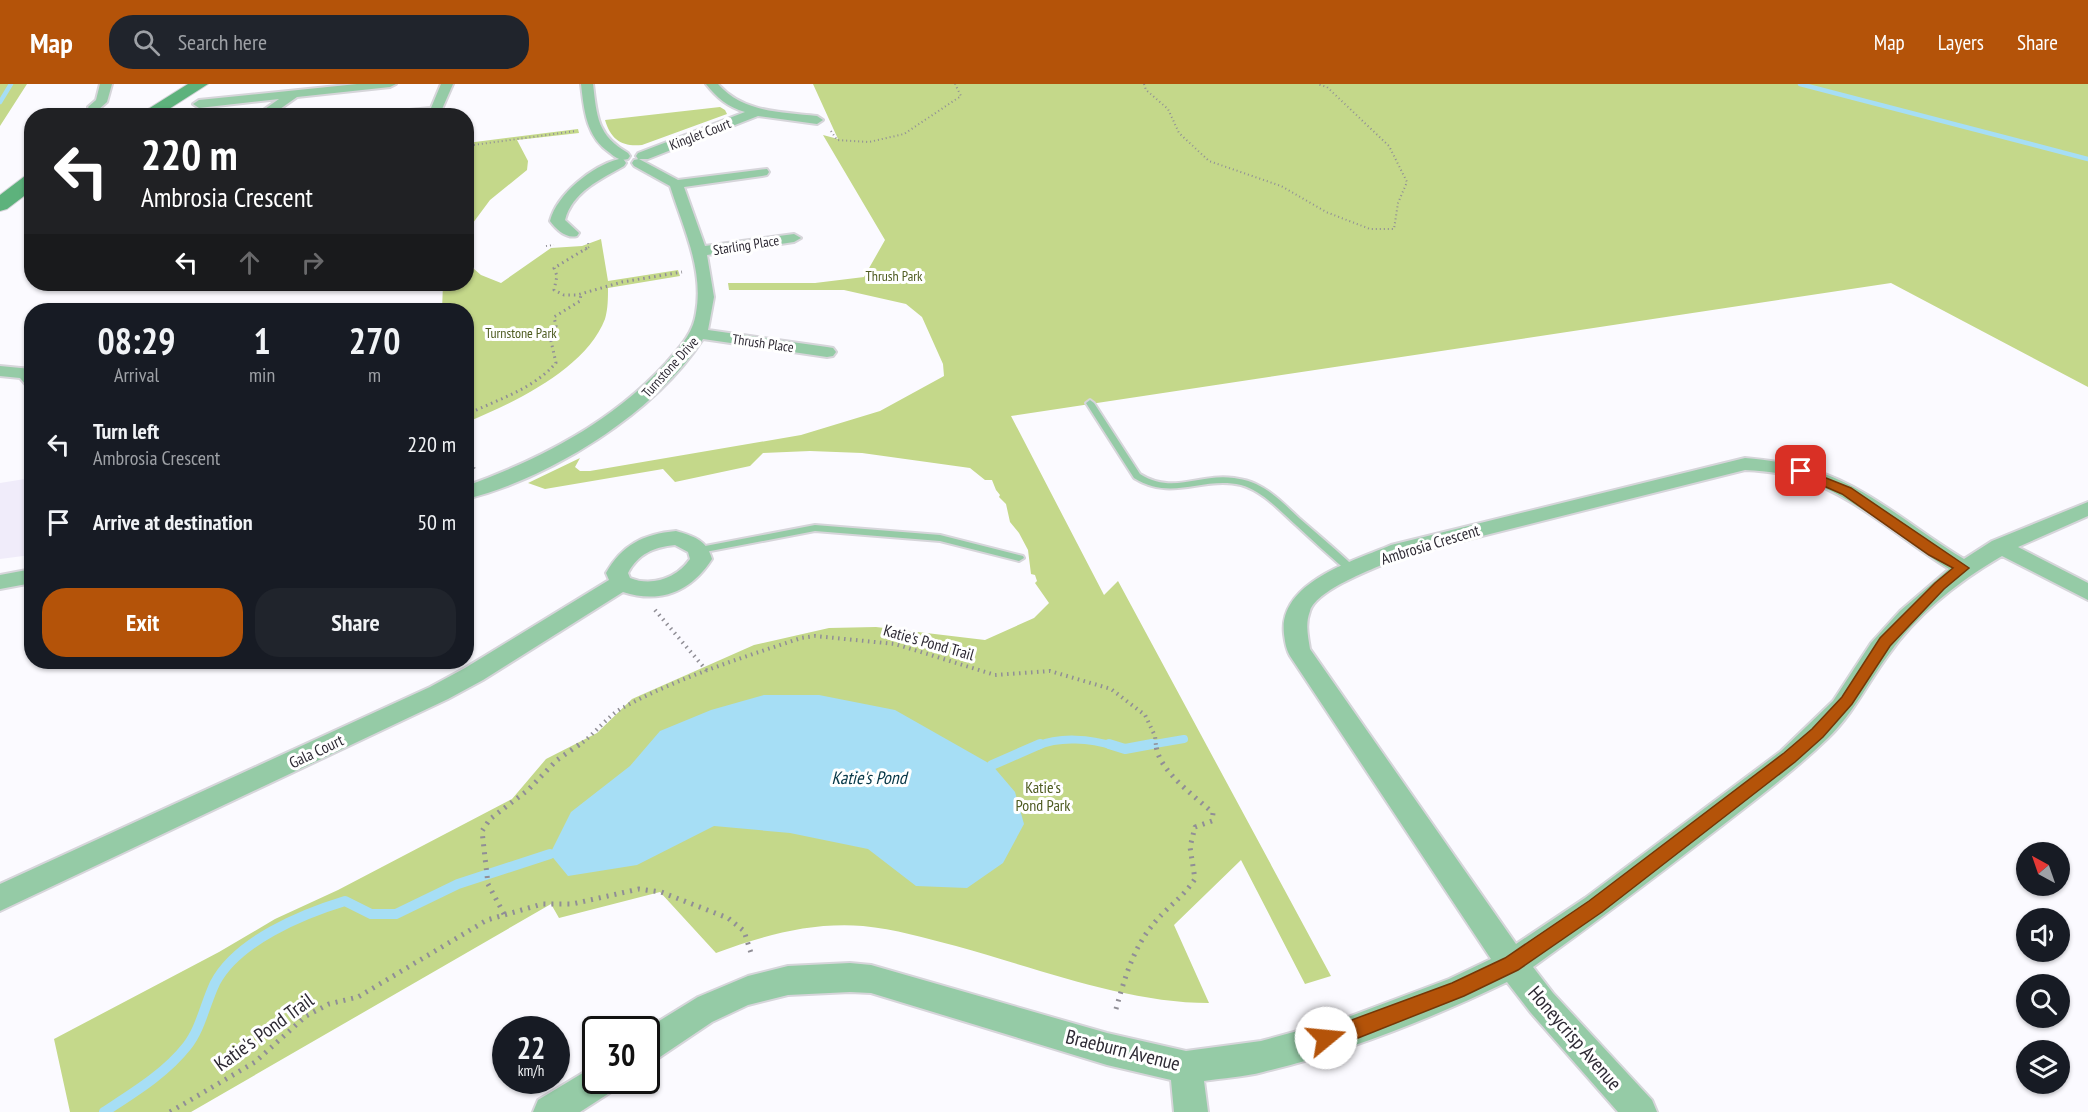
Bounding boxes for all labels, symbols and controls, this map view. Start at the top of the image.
search box [109,15,529,69]
text: Map [30,24,73,61]
icon: search [130,26,163,59]
text: Search here [178,28,267,56]
text: Map [1874,29,1905,56]
text: Layers [1938,29,1984,56]
text: Share [2017,29,2058,56]
street label: Kinglet Court [667,114,733,154]
text: 220 m [141,127,238,182]
icon: left [42,132,120,210]
text: Ambrosia Crescent [141,180,313,214]
street label: Starling Place [712,231,780,259]
icon: left [170,246,203,279]
icon: ahead [233,246,266,279]
icon: right [296,246,329,279]
park label: Thrush Park [866,267,923,285]
text: 08:29 [98,317,175,364]
text: 1 [253,317,271,364]
text: 270 [349,317,400,364]
park label: Turnstone Park [485,324,557,342]
street label: Thrush Place [731,330,795,356]
street label: Turnstone Drive [638,333,702,401]
text: Arrival [114,362,159,388]
text: min [249,362,275,388]
text: m [368,362,381,388]
text: Turn left [93,417,159,445]
icon: left [42,428,75,461]
text: 220 m [407,430,456,458]
text: Ambrosia Crescent [93,445,220,471]
pin [1775,445,1826,496]
icon: arrive [1784,454,1817,487]
icon: arrive [42,506,75,539]
text: Arrive at destination [93,508,253,536]
text: 50 m [417,508,456,536]
street label: Ambrosia Crescent [1378,519,1482,568]
button: Exit [42,588,243,657]
button: Share [255,588,456,657]
street label: Katie's Pond Trail [881,620,977,665]
street label: Gala Court [286,729,347,772]
water label: Katie's Pond [831,766,909,789]
park label: Katie's Pond Park [1016,777,1071,815]
north arrow [2016,842,2070,896]
map controls [2016,842,2070,1094]
button: sound [2016,908,2070,962]
button: search [2016,974,2070,1028]
street label: Honeycrisp Avenue [1522,980,1628,1096]
street label: Katie's Pond Trail [209,987,319,1077]
position arrow [1294,1006,1358,1070]
speed limit sign: 30 [582,1016,660,1094]
street label: Braeburn Avenue [1063,1023,1183,1077]
text: 22 [517,1028,545,1067]
button: layers [2016,1040,2070,1094]
text: km/h [518,1061,544,1080]

